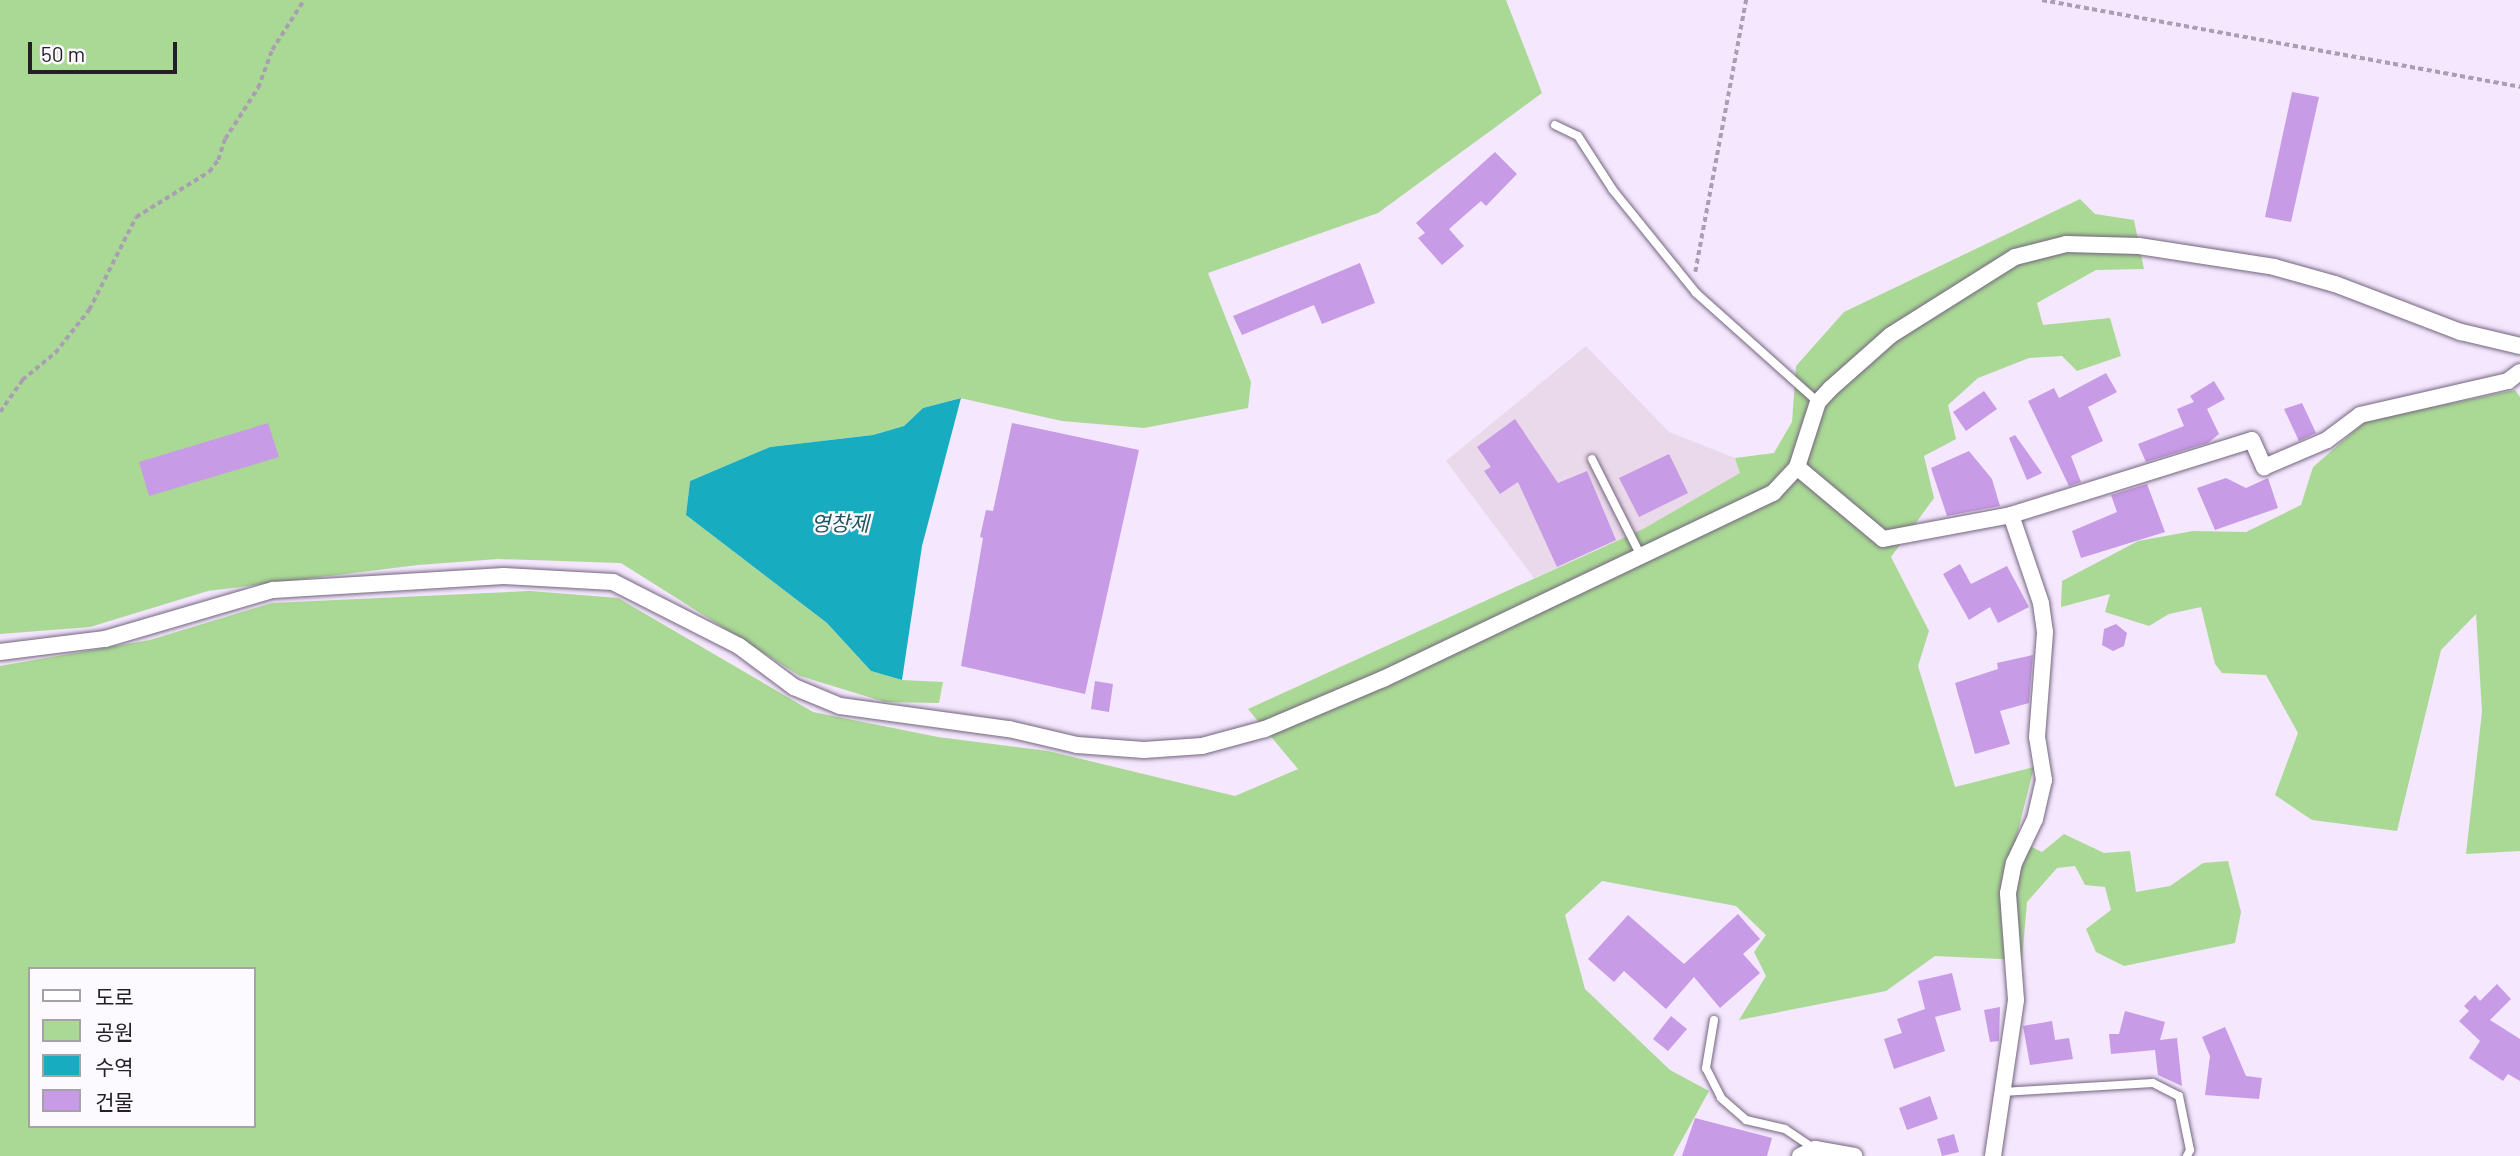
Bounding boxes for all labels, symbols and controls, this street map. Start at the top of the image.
scale bar [32,28,180,72]
text: 50 m [41,41,85,66]
water label: 영창제 [811,510,869,536]
legend [28,967,256,1128]
text: 도로 [95,984,134,1009]
text: 공원 [95,1019,134,1044]
text: 수역 [95,1054,134,1079]
text: 건물 [95,1089,134,1114]

